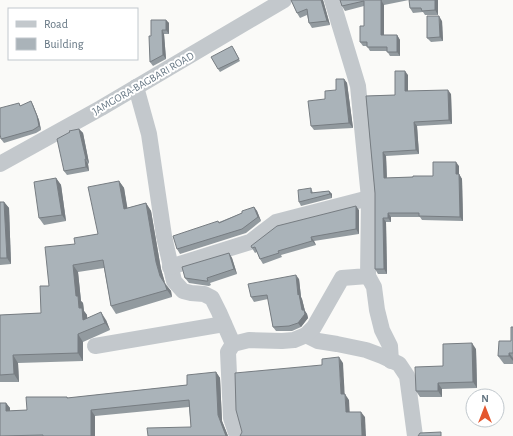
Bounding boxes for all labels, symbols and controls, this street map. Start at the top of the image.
legend [8,8,138,60]
text: Road [44,18,68,30]
text: Building [44,38,84,50]
street label: JAMGORA-BAGBARI ROAD [91,50,196,117]
north arrow [465,388,505,428]
text: N [481,393,489,404]

